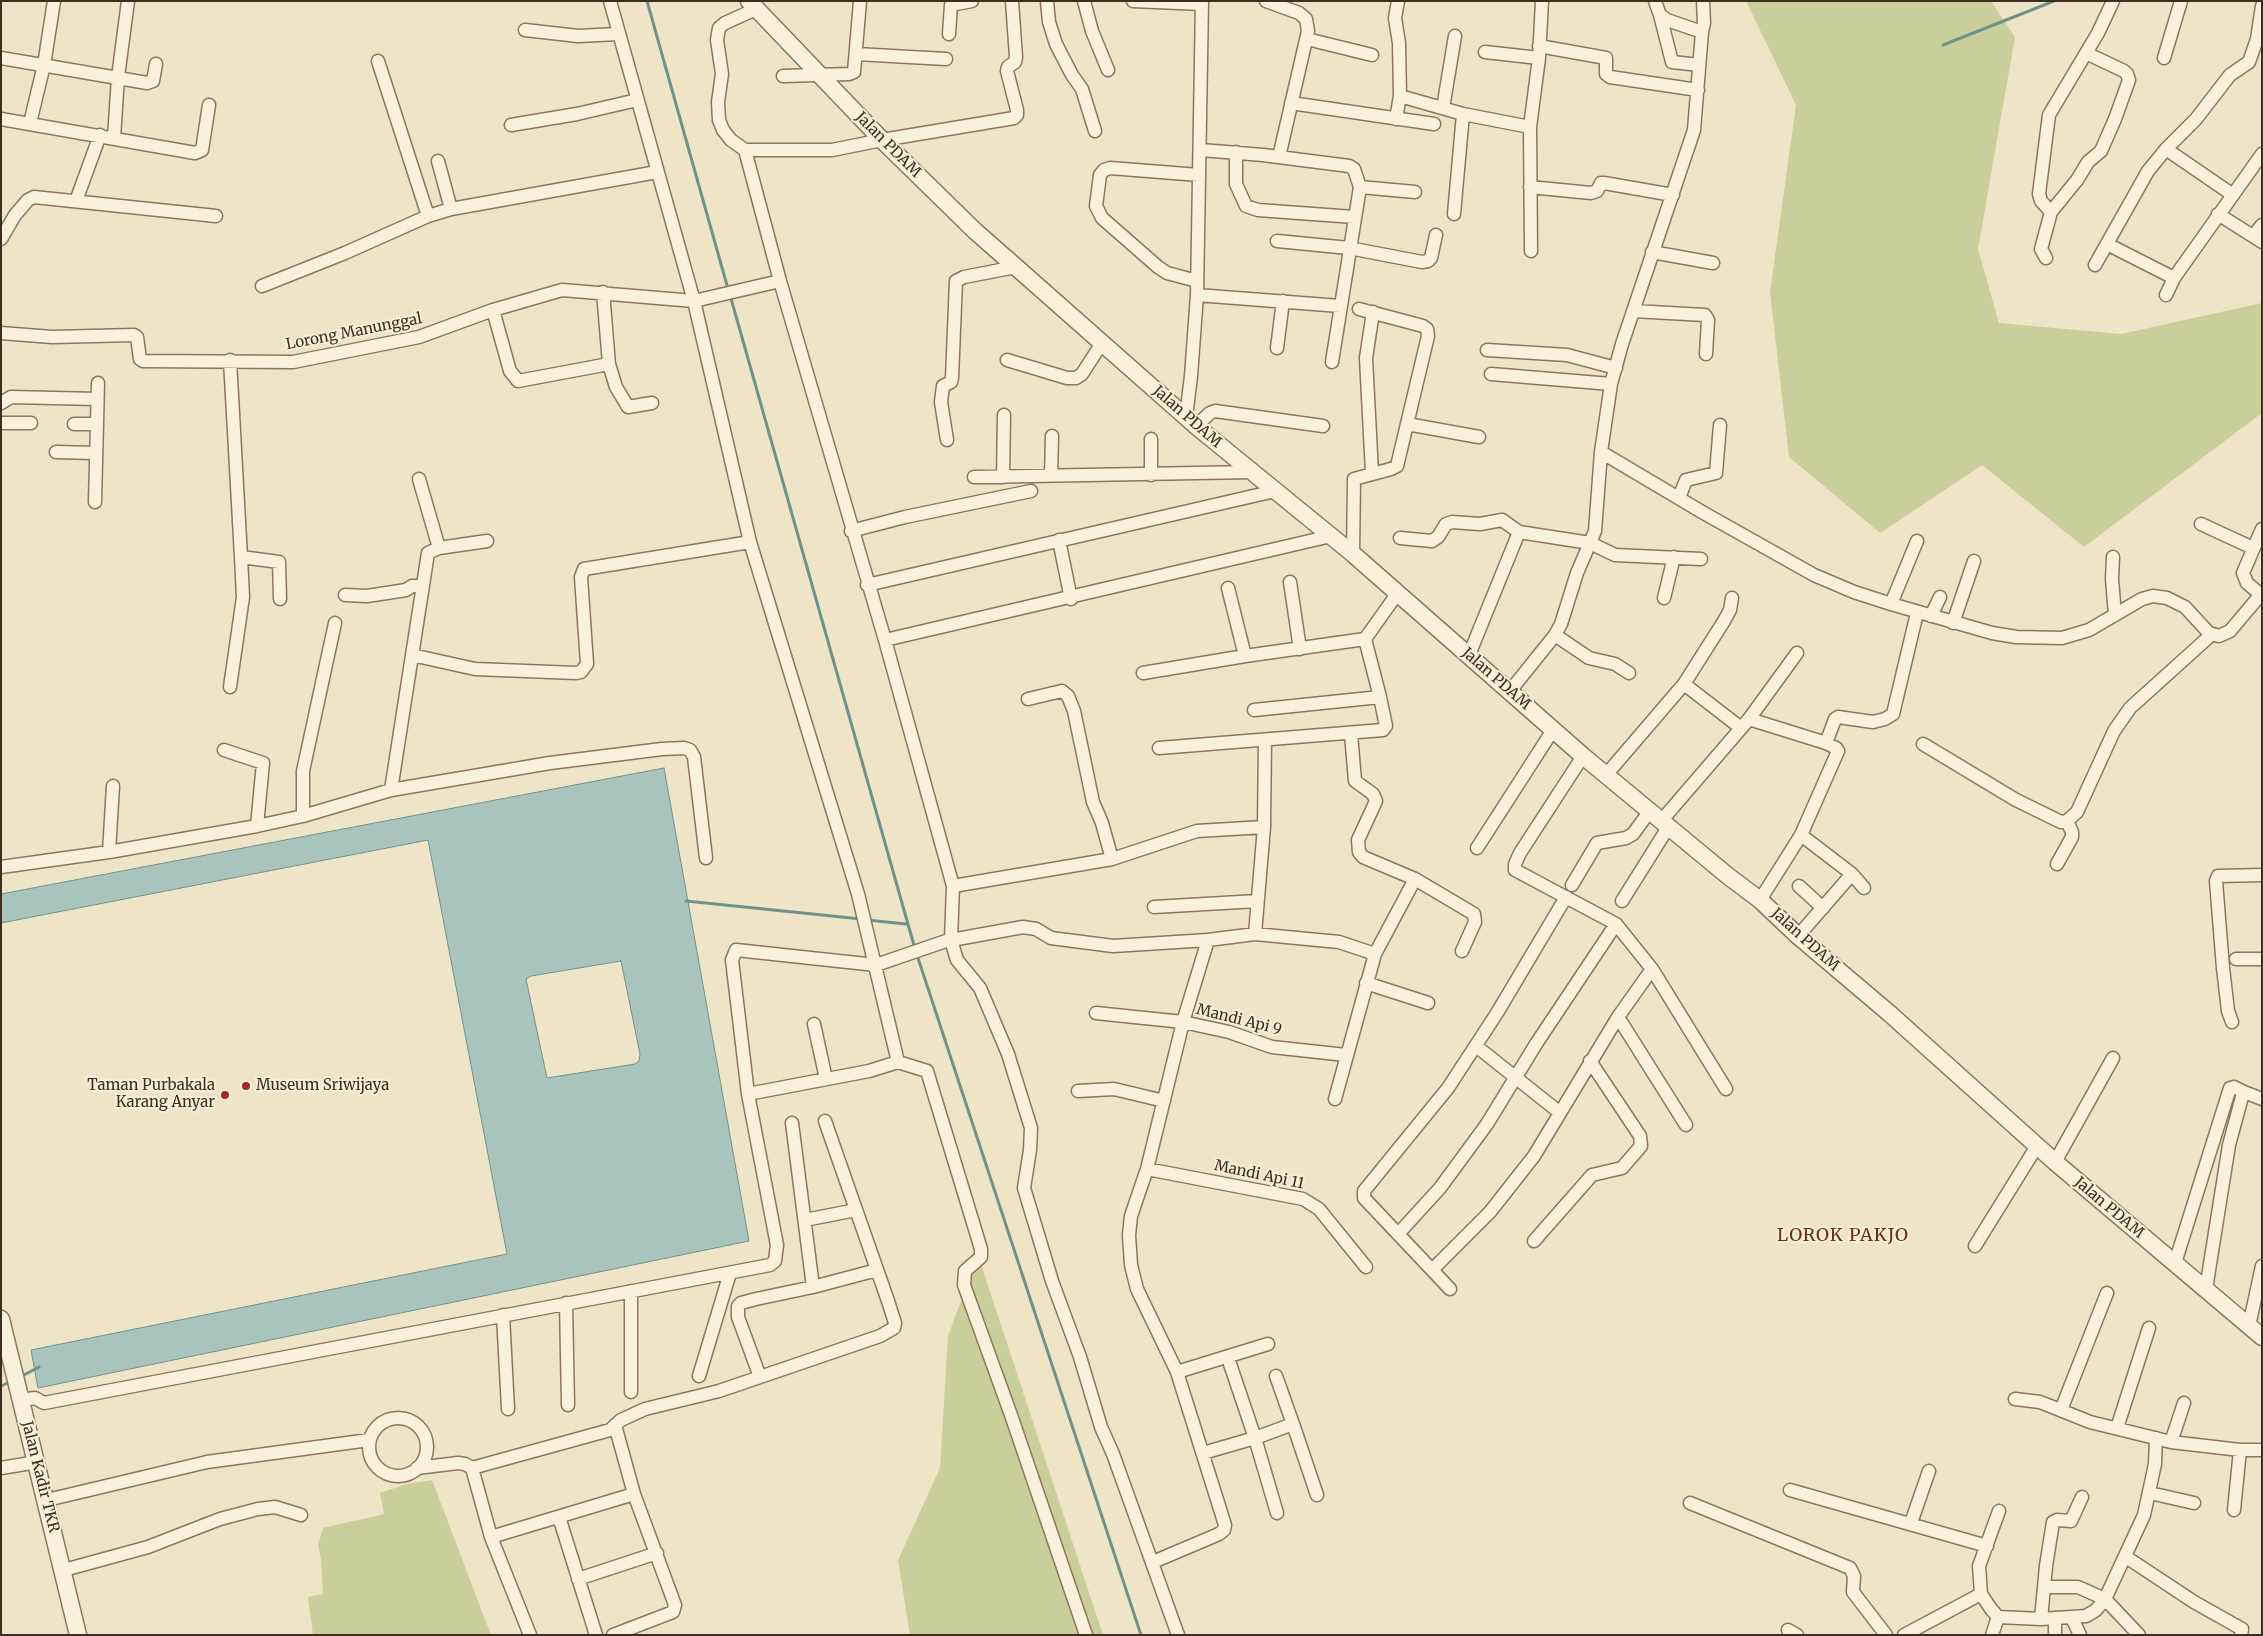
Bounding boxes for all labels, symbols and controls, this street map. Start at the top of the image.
street label: Jalan PDAM [851,108,925,182]
street label: Lorong Manunggal [284,310,424,354]
street label: Jalan PDAM [1149,382,1225,452]
street label: Jalan PDAM [1458,644,1534,714]
street label: Jalan PDAM [1767,905,1843,975]
street label: Mandi Api 9 [1194,1001,1284,1039]
place label: Taman Purbakala Karang Anyar [87,1077,215,1112]
place label: Museum Sriwijaya [256,1077,389,1095]
marker: Museum Sriwijaya [240,1080,252,1092]
marker: Taman Purbakala Karang Anyar [219,1089,231,1101]
street label: Mandi Api 11 [1212,1157,1306,1193]
street label: Jalan PDAM [2070,1174,2148,1242]
district label: LOROK PAKJO [1776,1225,1910,1247]
street label: Jalan Kadir TKR [17,1419,63,1535]

